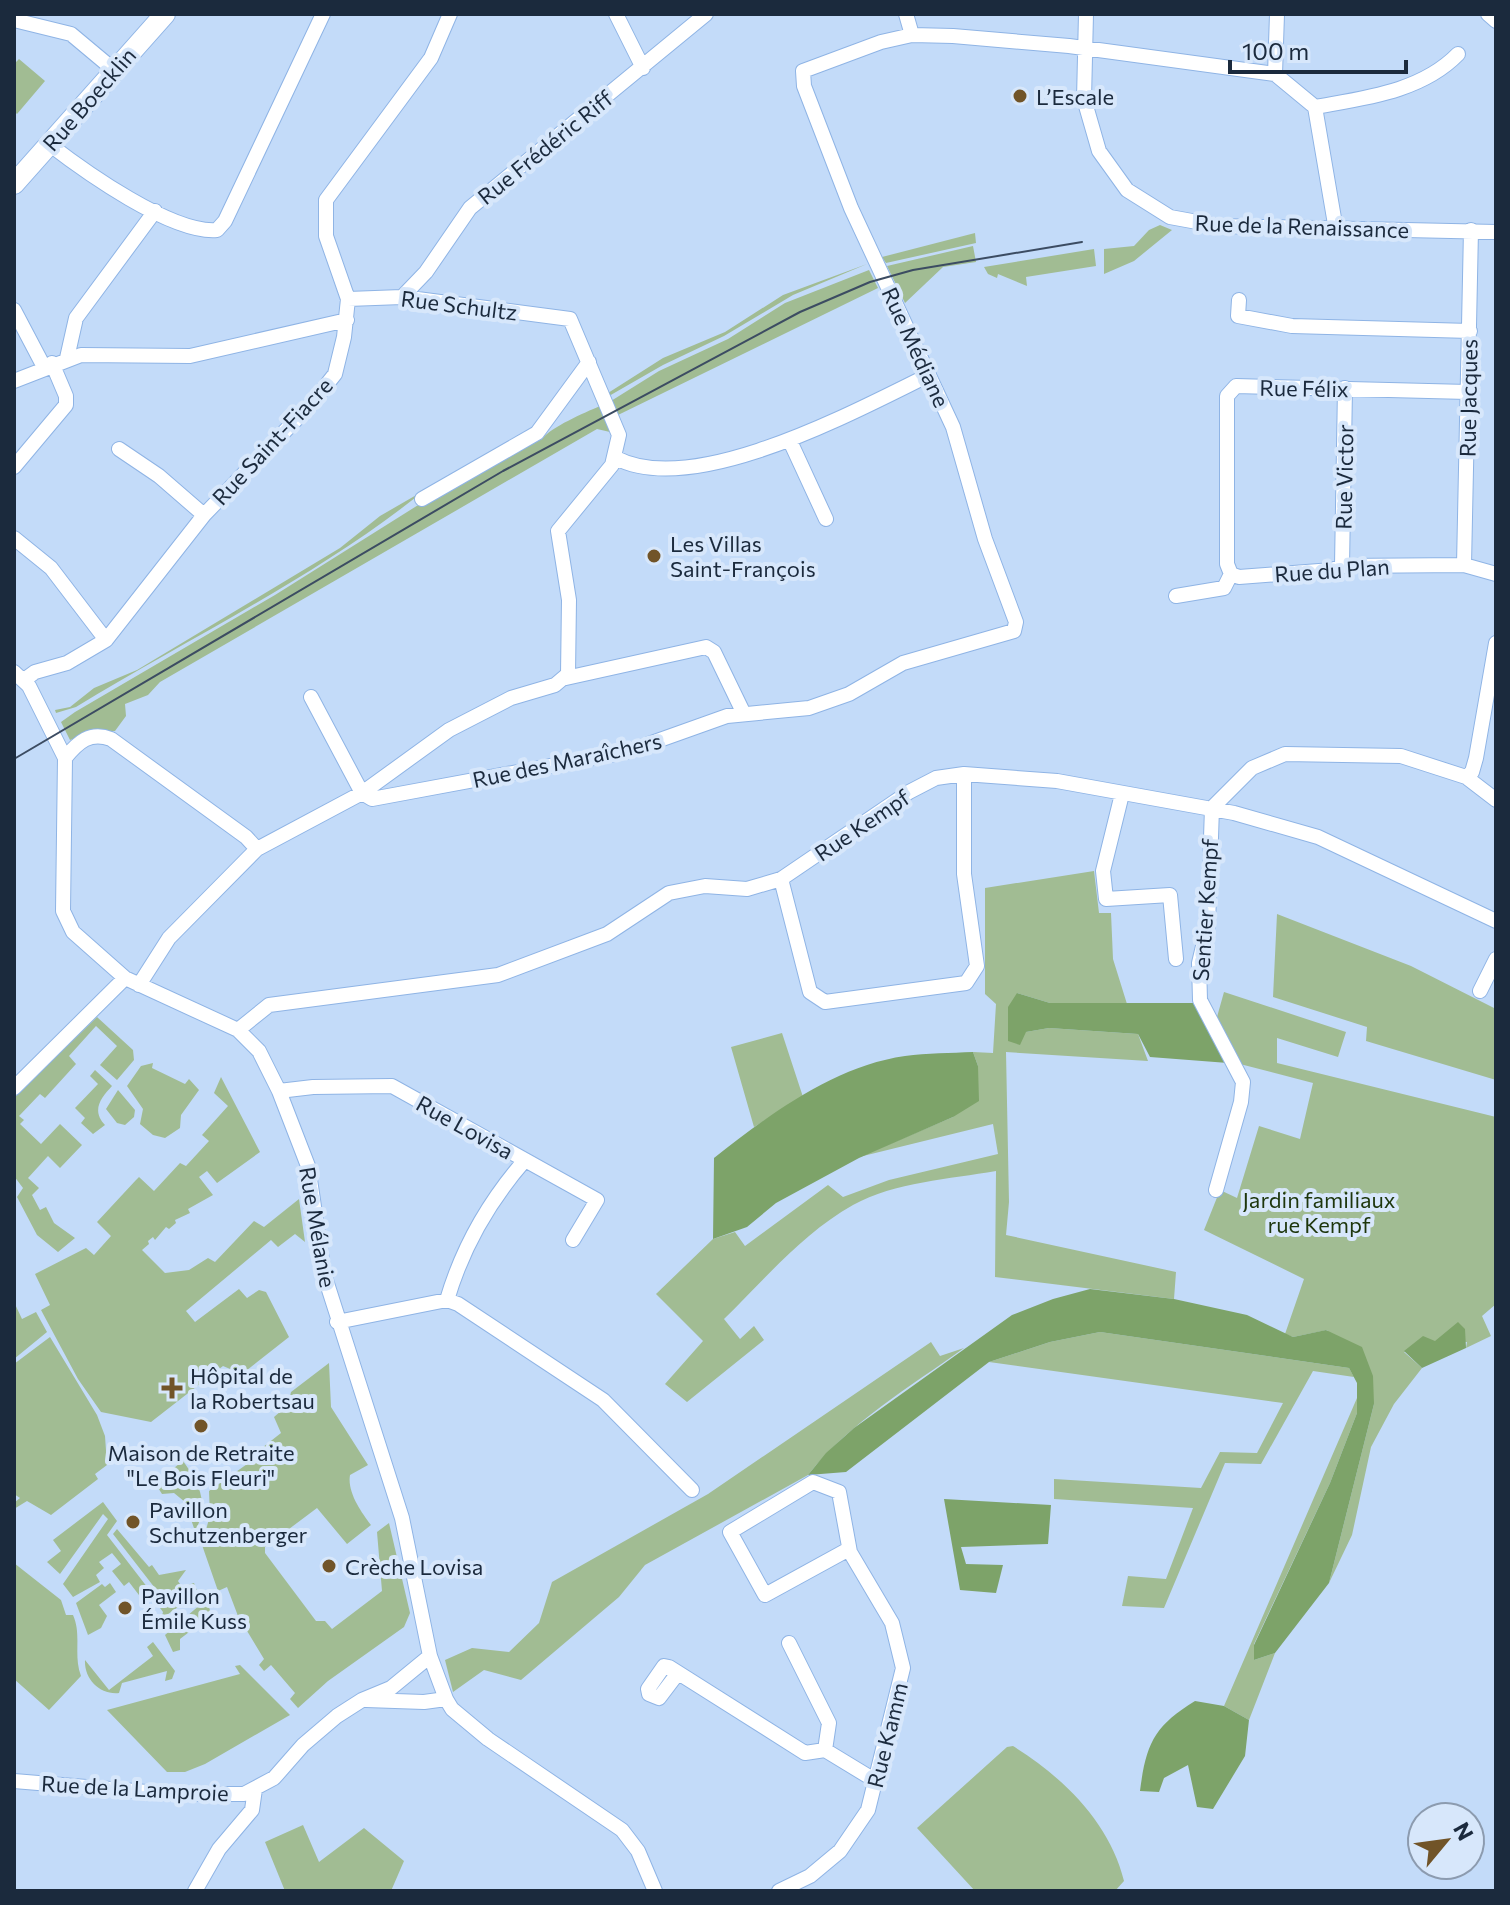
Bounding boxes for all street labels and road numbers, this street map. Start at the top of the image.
street label: Rue Boecklin [37,42,141,156]
street label: Rue Frédéric Riff [472,84,618,210]
street label: Rue de la Renaissance [1194,209,1410,243]
street label: Rue Médiane [876,283,956,411]
street label: Rue Schultz [399,284,519,326]
street label: Rue Jacques [1453,339,1483,457]
street label: Rue Saint-Fiacre [206,372,338,510]
street label: Rue Félix [1259,374,1349,402]
street label: Rue Victor [1330,424,1358,530]
street label: Rue du Plan [1273,553,1391,587]
street label: Rue des Maraîchers [470,727,664,793]
street label: Rue Kempf [809,783,915,867]
street label: Sentier Kempf [1187,838,1223,982]
street label: Rue Lovisa [412,1089,518,1165]
street label: Rue Mélanie [294,1164,342,1290]
street label: Rue Kamm [861,1680,913,1790]
street label: Rue de la Lamproie [41,1770,229,1806]

